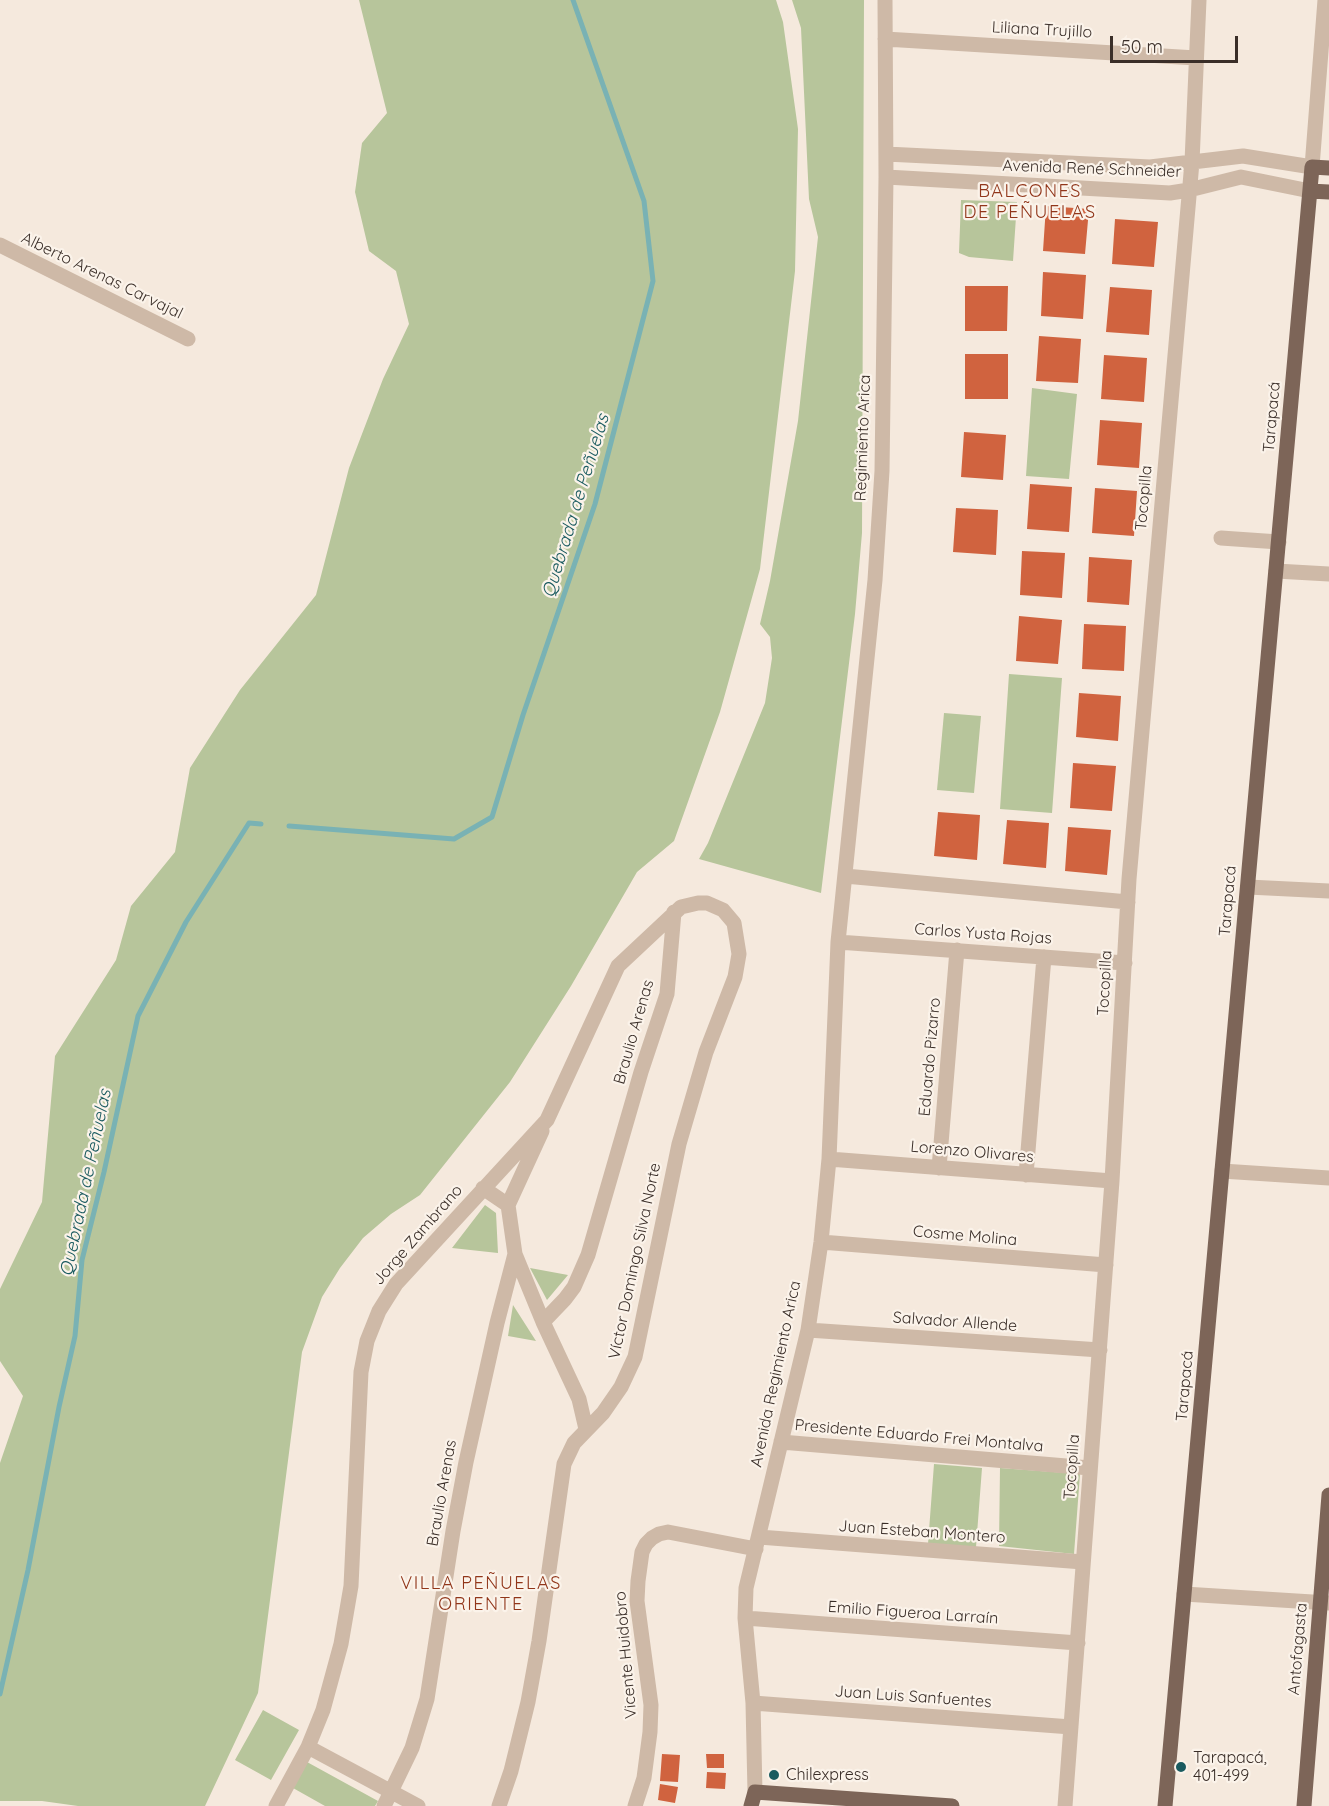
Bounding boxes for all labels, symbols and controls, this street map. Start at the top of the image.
street label: Liliana Trujillo [991,18,1093,42]
scale bar [1113,24,1240,62]
text: 50 m [1121,35,1163,58]
street label: Avenida René Schneider [1002,156,1182,182]
district label: BALCONES DE PEÑUELAS [963,181,1097,224]
street label: Alberto Arenas Carvajal [18,229,186,323]
street label: Regimiento Arica [851,374,875,502]
street label: Tarapacá [1259,381,1285,453]
water label: Quebrada de Peñuelas [538,412,614,600]
street label: Tocopilla [1132,465,1156,531]
street label: Tarapacá [1215,865,1241,937]
street label: Carlos Yusta Rojas [914,920,1052,948]
street label: Tocopilla [1094,950,1116,1016]
street label: Braulio Arenas [610,978,658,1086]
street label: Eduardo Pizarro [915,997,945,1117]
water label: Quebrada de Peñuelas [56,1088,116,1278]
street label: Lorenzo Olivares [910,1137,1034,1167]
street label: Víctor Domingo Silva Norte [605,1161,665,1361]
street label: Jorge Zambrano [369,1181,467,1289]
street label: Cosme Molina [912,1222,1018,1250]
street label: Avenida Regimiento Arica [747,1279,805,1469]
street label: Salvador Allende [892,1308,1018,1336]
street label: Tarapacá [1172,1350,1198,1422]
street label: Presidente Eduardo Frei Montalva [794,1416,1044,1456]
street label: Tocopilla [1060,1434,1084,1500]
street label: Braulio Arenas [423,1438,461,1548]
street label: Juan Esteban Montero [838,1517,1006,1547]
district label: VILLA PEÑUELAS ORIENTE [400,1573,562,1616]
street label: Vicente Huidobro [611,1590,641,1720]
street label: Emilio Figueroa Larraín [827,1597,999,1629]
street label: Antofagasta [1284,1602,1312,1696]
street label: Juan Luis Sanfuentes [834,1682,992,1712]
place label: Tarapacá, 401-499 [1193,1748,1267,1786]
marker: Tarapacá, 401-499 [1174,1760,1188,1774]
place label: Chilexpress [786,1765,869,1785]
marker: Chilexpress [767,1768,781,1782]

